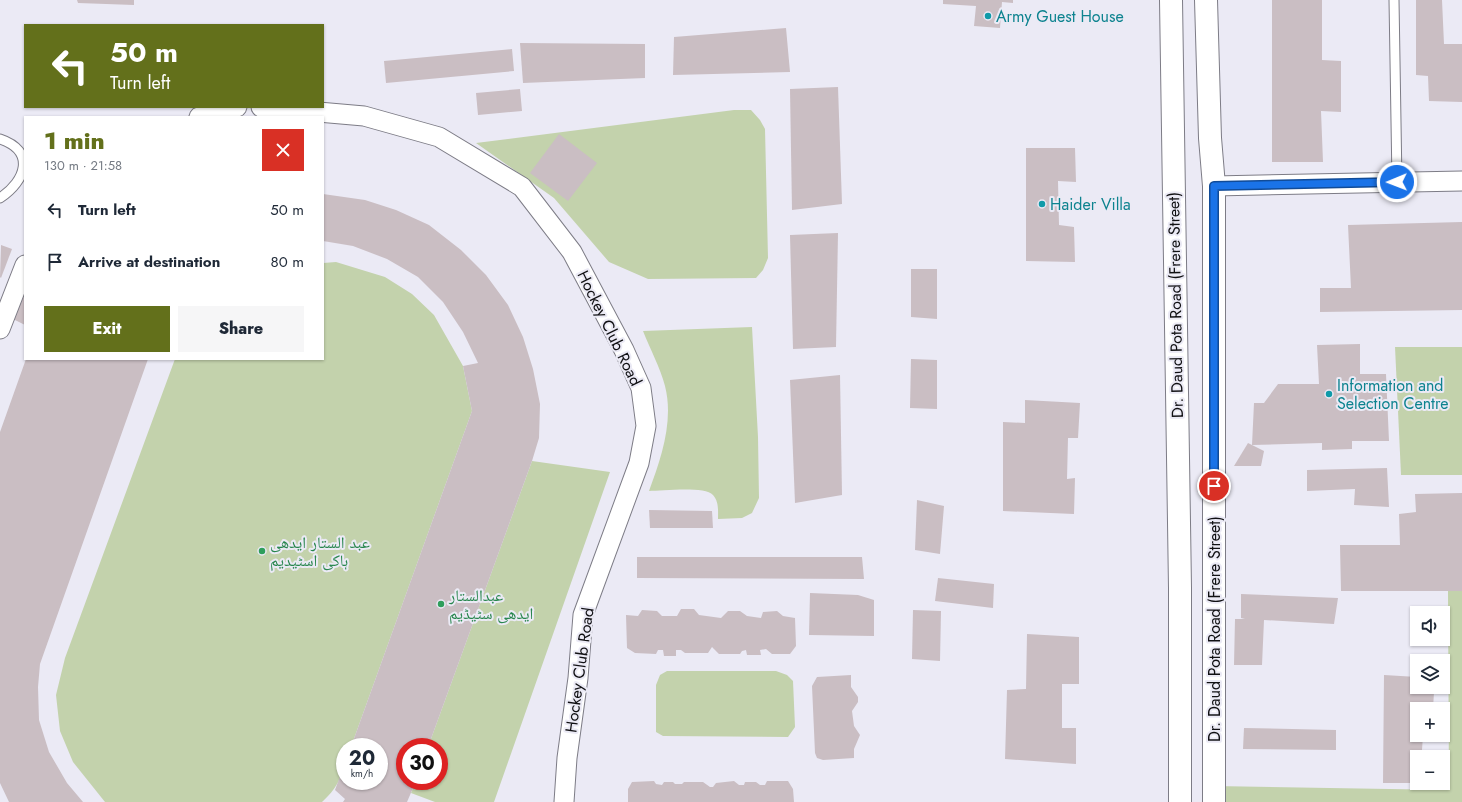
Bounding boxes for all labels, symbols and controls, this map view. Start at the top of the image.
place label: Army Guest House [996,5,1124,28]
marker: Army Guest House [983,11,993,21]
text: 50 m [110,32,178,73]
icon: left [44,40,96,92]
text: Turn left [110,70,170,96]
text: 1 min [44,123,105,158]
button: close [262,129,304,171]
text: 130 m · 21:58 [44,156,122,175]
position arrow [1376,161,1418,203]
street label: Dr. Daud Pota Road (Frere Street) [1162,192,1189,418]
place label: Haider Villa [1050,193,1131,216]
icon: left [44,199,66,221]
text: Turn left [78,199,136,221]
text: 50 m [270,199,304,221]
marker: Haider Villa [1037,199,1047,209]
icon: arrive [44,251,66,273]
text: Arrive at destination [78,251,220,273]
text: 80 m [271,251,304,273]
street label: Hockey Club Road [572,267,647,390]
button: Exit [44,306,170,352]
button: Share [178,306,304,352]
place label: Information and Selection Centre [1337,374,1448,415]
marker: Information and Selection Centre [1324,389,1334,399]
pin [1197,469,1231,503]
icon: arrive [1203,475,1225,497]
street label: Dr. Daud Pota Road (Frere Street) [1203,516,1226,742]
place label: عبد الستار ایدھی ہاکی اسٹیدیم [270,531,370,572]
marker: عبد الستار ایدھی ہاکی اسٹیدیم [257,546,267,556]
place label: عبدالستار ایدھی سٹیڈیم [448,584,533,625]
marker: عبدالستار ایدھی سٹیڈیم [436,599,446,609]
street label: Hockey Club Road [559,606,600,734]
map controls [1410,606,1450,790]
button: sound [1410,606,1450,646]
button: layers [1410,654,1450,694]
button: + [1410,702,1450,742]
speed limit sign: 30 [396,738,448,790]
text: 20 [349,744,375,773]
button: − [1410,750,1450,790]
text: km/h [351,766,373,781]

